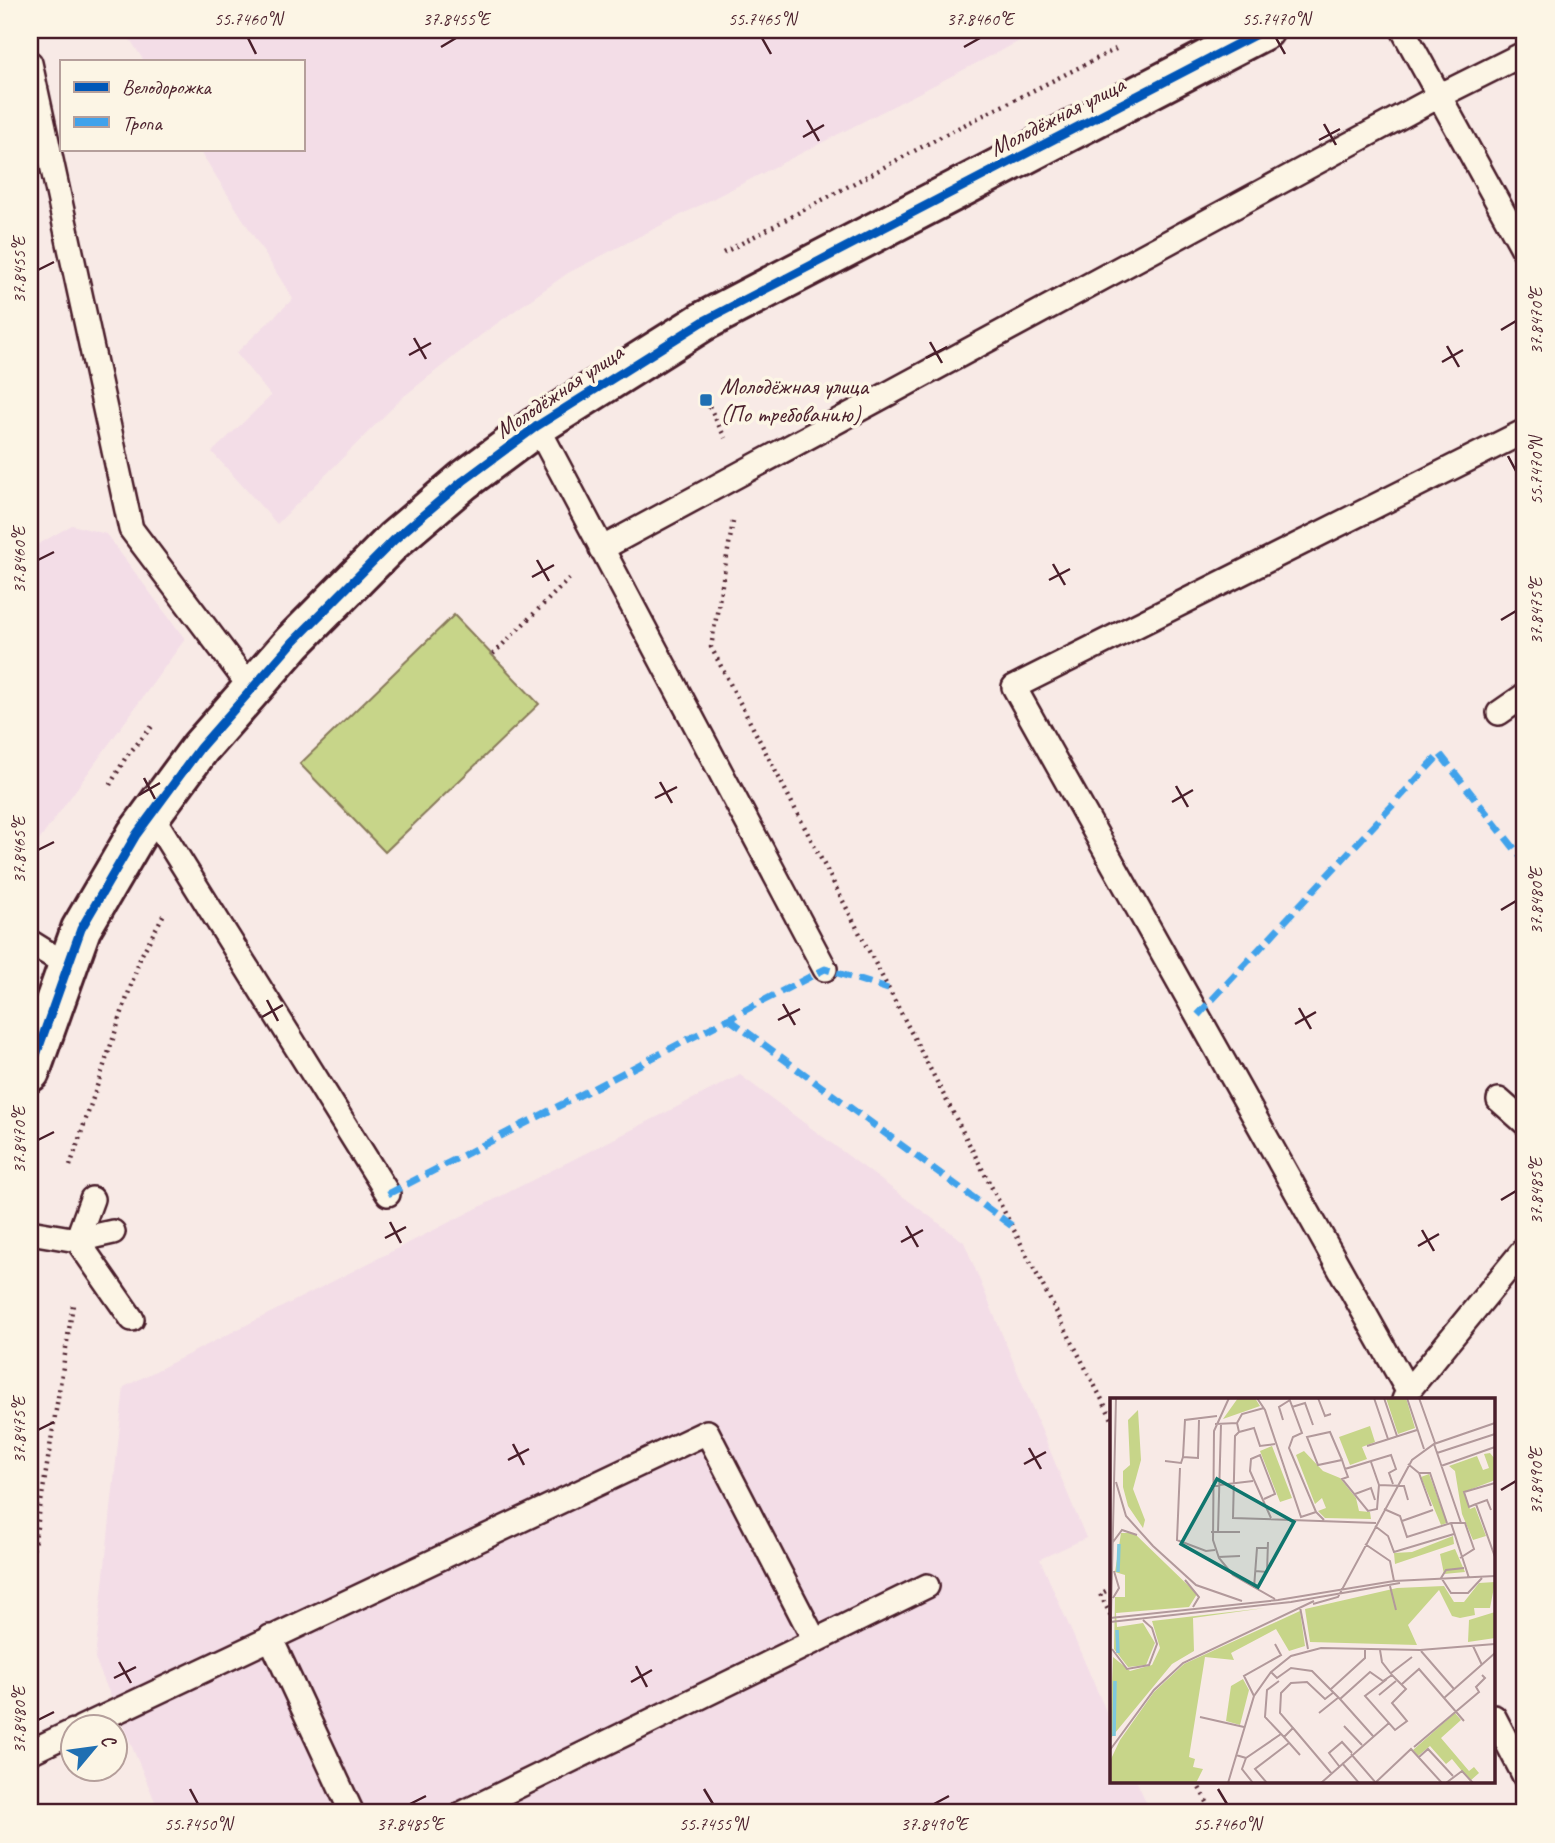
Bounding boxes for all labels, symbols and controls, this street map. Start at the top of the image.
text: 55.7460°N [214,8,285,30]
text: 37.8455°E [423,8,492,30]
text: 55.7465°N [728,8,799,30]
text: 37.8460°E [947,8,1016,30]
text: 55.7470°N [1242,8,1313,30]
legend [60,60,304,150]
street label: Молодёжная улица [984,68,1131,163]
text: Велодорожка [122,74,212,100]
text: Тропа [122,110,163,136]
text: 37.8455°E [8,234,30,303]
text: 37.8470°E [1525,285,1547,354]
street label: Молодёжная улица [489,336,630,445]
place label: Молодёжная улица (По требованию) [720,371,869,429]
marker: Молодёжная улица (По требованию) [698,392,714,408]
text: 55.7470°N [1525,434,1547,505]
text: 37.8460°E [8,524,30,593]
text: 37.8475°E [1525,575,1547,644]
text: 37.8465°E [8,814,30,883]
text: 37.8480°E [1525,865,1547,934]
text: 37.8470°E [8,1104,30,1173]
text: 37.8485°E [1525,1155,1547,1224]
text: 37.8475°E [8,1394,30,1463]
inset map [1110,1398,1496,1784]
text: 37.8490°E [1525,1445,1547,1514]
text: 37.8480°E [8,1684,30,1753]
north arrow [60,1714,130,1784]
text: С [95,1730,122,1752]
text: 55.7450°N [164,1813,235,1835]
text: 37.8485°E [377,1813,446,1835]
text: 55.7455°N [679,1813,750,1835]
text: 37.8490°E [901,1813,970,1835]
text: 55.7460°N [1193,1813,1264,1835]

